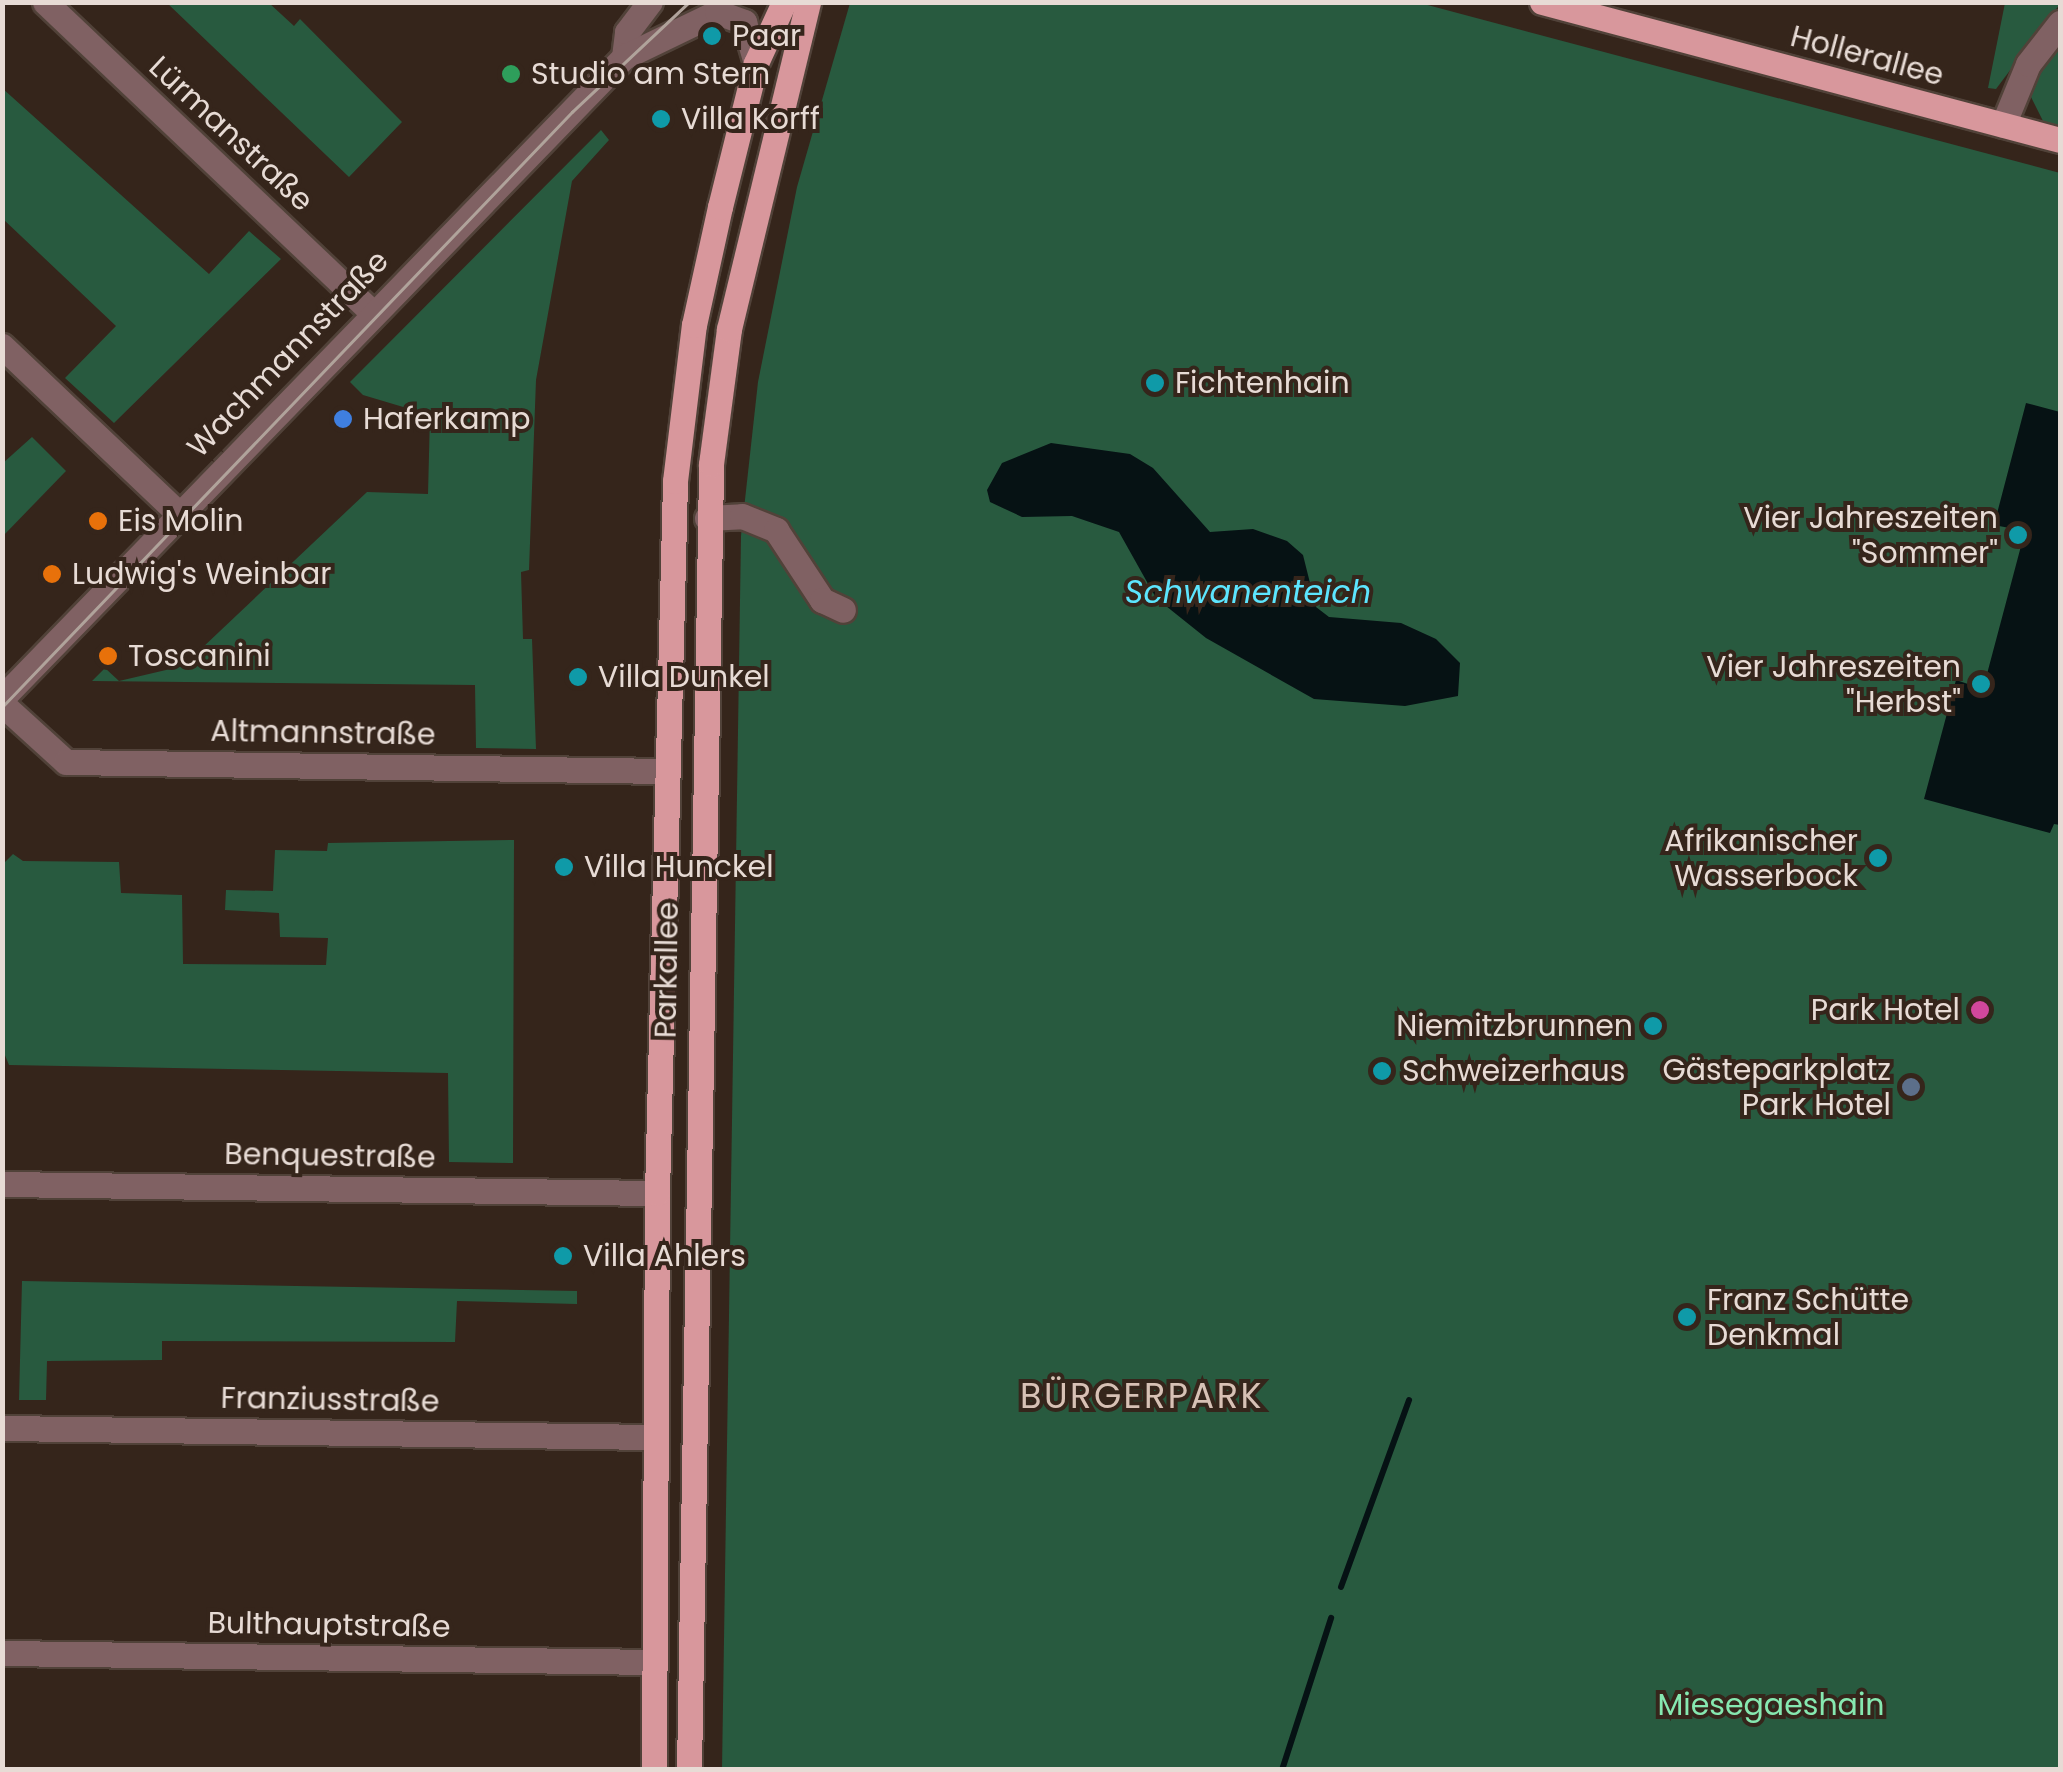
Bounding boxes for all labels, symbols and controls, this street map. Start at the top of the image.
place label: Paar [732,18,801,54]
street label: Hollerallee [1787,18,1947,94]
marker: Paar [701,25,723,47]
street label: Lürmanstraße [142,49,320,219]
place label: Studio am Stern [531,56,770,92]
marker: Studio am Stern [500,63,522,85]
place label: Villa Korff [681,101,820,137]
marker: Villa Korff [650,108,672,130]
street label: Wachmannstraße [180,243,396,465]
place label: Fichtenhain [1175,365,1350,401]
marker: Fichtenhain [1144,372,1166,394]
place label: Haferkamp [363,401,531,437]
marker: Haferkamp [332,408,354,430]
place label: Vier Jahreszeiten "Sommer" [1743,500,1998,570]
place label: Eis Molin [118,503,243,539]
marker: Eis Molin [87,510,109,532]
marker: Vier Jahreszeiten "Sommer" [2007,524,2029,546]
place label: Ludwig's Weinbar [72,556,331,592]
marker: Ludwig's Weinbar [41,563,63,585]
water label: Schwanenteich [1125,573,1371,611]
place label: Toscanini [128,638,271,674]
marker: Toscanini [97,645,119,667]
place label: Vier Jahreszeiten "Herbst" [1706,649,1961,720]
place label: Villa Dunkel [598,659,770,695]
marker: Villa Dunkel [567,666,589,688]
marker: Vier Jahreszeiten "Herbst" [1970,673,1992,695]
street label: Altmannstraße [210,713,436,753]
place label: Afrikanischer Wasserbock [1664,823,1858,894]
marker: Afrikanischer Wasserbock [1867,847,1889,869]
place label: Villa Hunckel [584,849,774,885]
marker: Villa Hunckel [553,856,575,878]
street label: Parkallee [648,901,686,1039]
place label: Park Hotel [1811,992,1960,1028]
marker: Park Hotel [1969,999,1991,1021]
place label: Niemitzbrunnen [1396,1008,1633,1044]
marker: Niemitzbrunnen [1642,1015,1664,1037]
place label: Gästeparkplatz Park Hotel [1662,1052,1891,1122]
place label: Schweizerhaus [1402,1053,1625,1089]
marker: Schweizerhaus [1371,1060,1393,1082]
marker: Gästeparkplatz Park Hotel [1900,1076,1922,1098]
street label: Benquestraße [224,1136,436,1176]
place label: Villa Ahlers [583,1238,746,1274]
marker: Villa Ahlers [552,1245,574,1267]
place label: Franz Schütte Denkmal [1707,1282,1909,1352]
marker: Franz Schütte Denkmal [1676,1306,1698,1328]
district label: BÜRGERPARK [1020,1375,1264,1417]
street label: Franziusstraße [220,1380,440,1420]
street label: Bulthauptstraße [207,1605,451,1645]
park label: Miesegaeshain [1658,1687,1884,1723]

